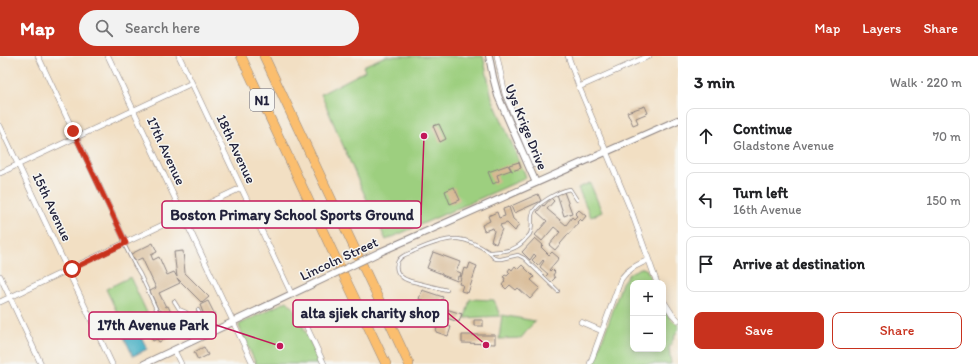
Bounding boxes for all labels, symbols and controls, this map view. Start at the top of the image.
search box [79,10,359,46]
text: Map [20,17,55,40]
icon: search [93,17,115,39]
text: Search here [125,19,200,37]
text: Map [815,20,840,37]
text: Layers [862,20,901,37]
text: Share [923,20,958,37]
text: 3 min [694,72,735,92]
text: Walk · 220 m [890,75,962,90]
street label: Uys Krige Drive [501,82,551,173]
road number: N1 [250,89,274,111]
street label: 18th Avenue [213,112,259,186]
street label: 17th Avenue [143,114,189,188]
text: Continue [733,120,792,138]
route end [64,122,82,140]
icon: ahead [695,125,717,147]
text: 70 m [933,129,961,144]
text: Gladstone Avenue [733,138,834,153]
street label: 15th Avenue [29,170,75,244]
text: Turn left [733,184,788,202]
icon: left [695,189,717,211]
text: 150 m [926,193,961,208]
callout: Boston Primary School Sports Ground [162,201,421,228]
text: 16th Avenue [733,202,802,217]
text: Boston Primary School Sports Ground [170,206,415,225]
street label: Lincoln Street [297,233,381,285]
icon: arrive [695,253,717,275]
text: Arrive at destination [733,255,865,273]
route start [63,260,81,278]
map controls [630,280,666,352]
button: + [630,280,666,316]
callout: alta sjiek charity shop [293,300,448,327]
text: alta sjiek charity shop [300,304,440,323]
callout: 17th Avenue Park [89,312,216,339]
button: Save [694,312,824,349]
button: Share [832,312,962,349]
text: 17th Avenue Park [97,316,209,334]
button: − [630,316,666,352]

